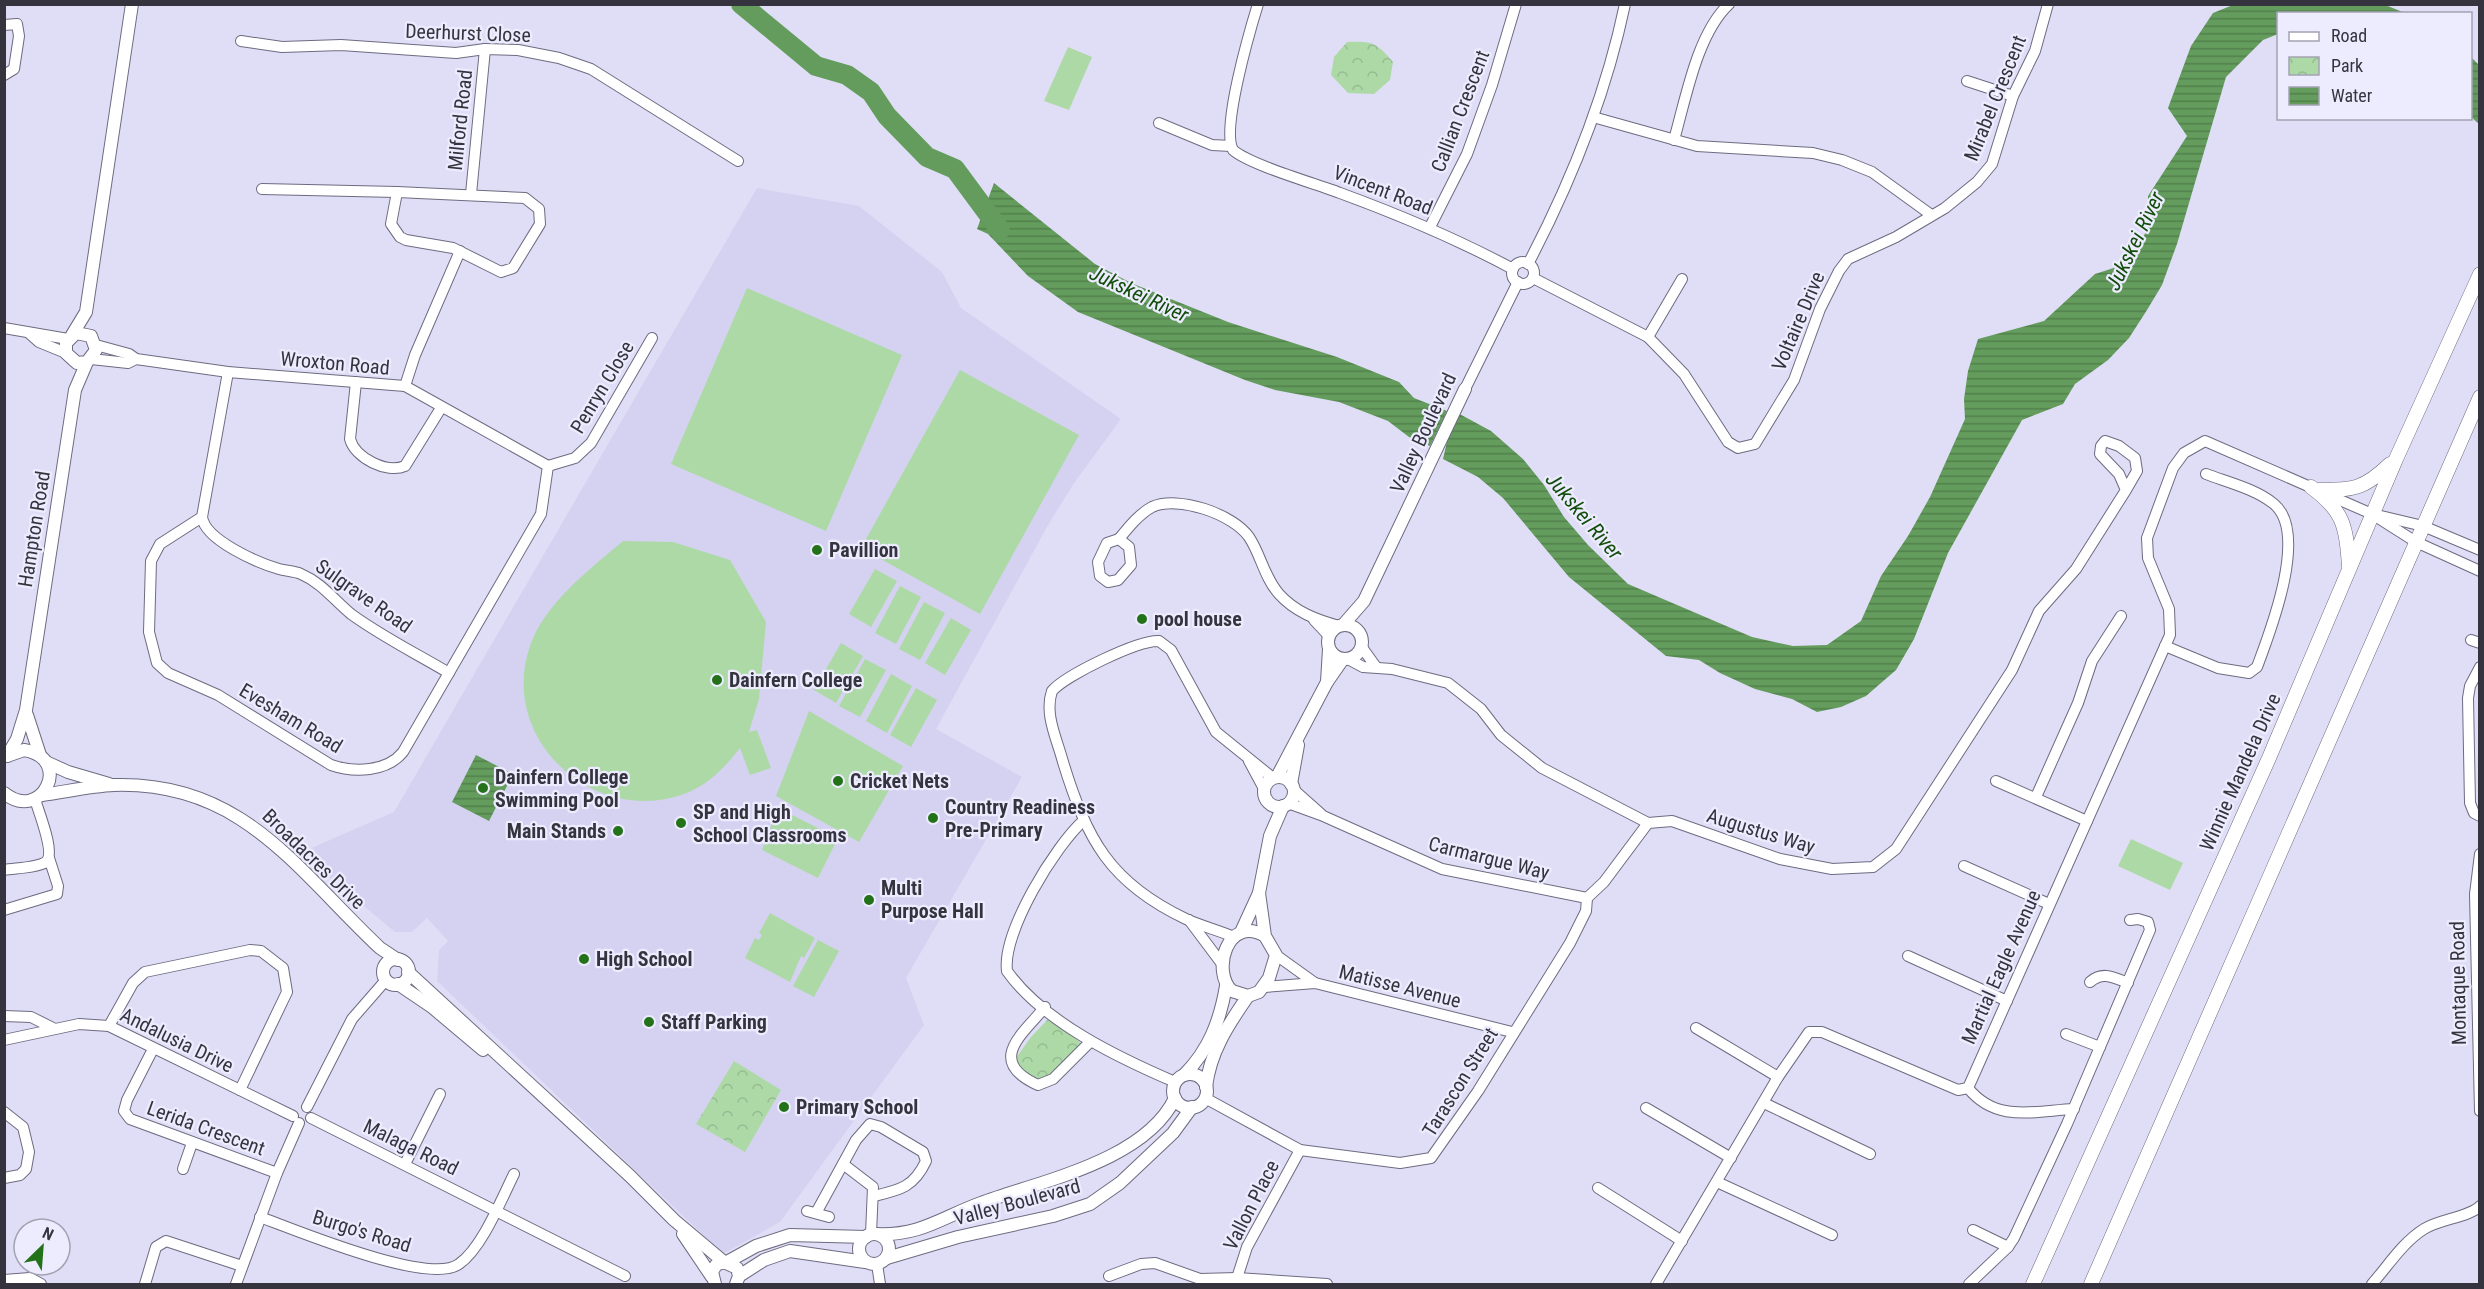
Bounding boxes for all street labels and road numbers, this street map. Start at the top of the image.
street label: Deerhurst Close [405,19,531,47]
street label: Mirabel Crescent [1959,32,2031,164]
street label: Callian Crescent [1426,47,1494,175]
street label: Milford Road [443,68,477,172]
street label: Vincent Road [1330,160,1436,220]
street label: Voltaire Drive [1766,268,1830,374]
street label: Penryn Close [565,337,639,437]
street label: Wroxton Road [279,346,391,380]
street label: Valley Boulevard [1385,369,1461,497]
street label: Hampton Road [13,469,55,589]
street label: Sulgrave Road [311,554,417,638]
street label: Evesham Road [235,678,347,758]
street label: Winnie Mandela Drive [2194,689,2286,855]
street label: Augustus Way [1704,803,1818,859]
street label: Broadacres Drive [257,804,371,914]
street label: Carmargue Way [1426,831,1552,885]
street label: Martial Eagle Avenue [1956,886,2046,1048]
street label: Montaque Road [2445,921,2471,1045]
street label: Matisse Avenue [1336,959,1464,1013]
street label: Andalusia Drive [117,1002,237,1078]
street label: Tarascon Street [1417,1023,1503,1141]
street label: Lerida Crescent [144,1096,268,1160]
street label: Malaga Road [359,1114,463,1180]
street label: Vallon Place [1218,1156,1284,1254]
street label: Valley Boulevard [951,1174,1083,1230]
street label: Burgo's Road [310,1205,414,1257]

